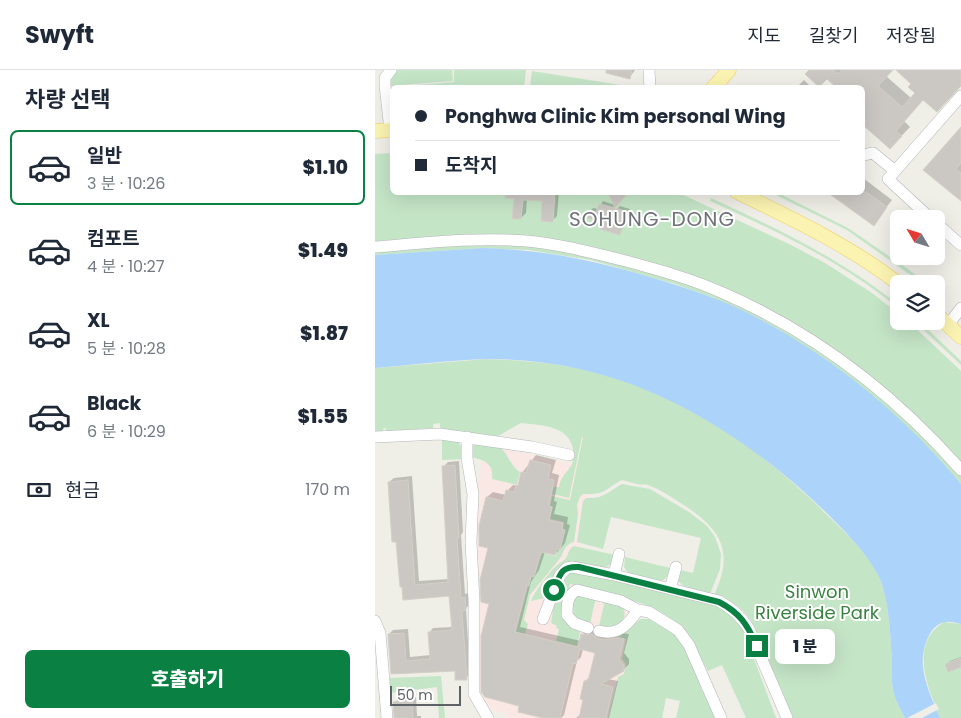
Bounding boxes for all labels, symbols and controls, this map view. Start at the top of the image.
text: Swyft [25,18,94,51]
text: 지도 [748,23,781,48]
text: 길찾기 [809,23,858,48]
text: 저장됨 [886,23,936,48]
text: 차량 선택 [25,84,111,115]
text: Ponghwa Clinic Kim personal Wing [445,103,786,130]
text: 일반 [87,142,122,169]
icon: car [27,145,72,190]
text: 도착지 [445,152,497,179]
text: $1.10 [303,154,348,181]
text: 3 분 · 10:26 [87,172,165,195]
district label: SOHUNG-DONG [569,205,735,233]
north arrow [890,210,945,265]
map controls [890,210,945,330]
text: 컴포트 [87,225,139,252]
icon: car [27,228,72,273]
text: $1.49 [298,237,348,264]
text: 4 분 · 10:27 [87,255,165,278]
button: layers [890,275,945,330]
text: XL [87,307,110,334]
icon: car [27,311,72,356]
text: $1.87 [300,320,348,347]
text: 5 분 · 10:28 [87,337,166,360]
text: Black [87,390,141,417]
icon: car [27,394,72,439]
text: $1.55 [297,403,348,430]
text: 6 분 · 10:29 [87,420,166,443]
icon: cash [25,476,53,504]
text: 현금 [65,477,100,504]
text: 170 m [305,478,350,501]
route start [543,579,565,601]
park label: Sinwon Riverside Park [755,579,880,625]
callout: 1 분 [775,628,835,664]
route end [746,635,768,657]
text: 1 분 [793,635,817,658]
button: 호출하기 [25,650,350,708]
scale bar [390,683,461,706]
text: 50 m [397,685,433,705]

